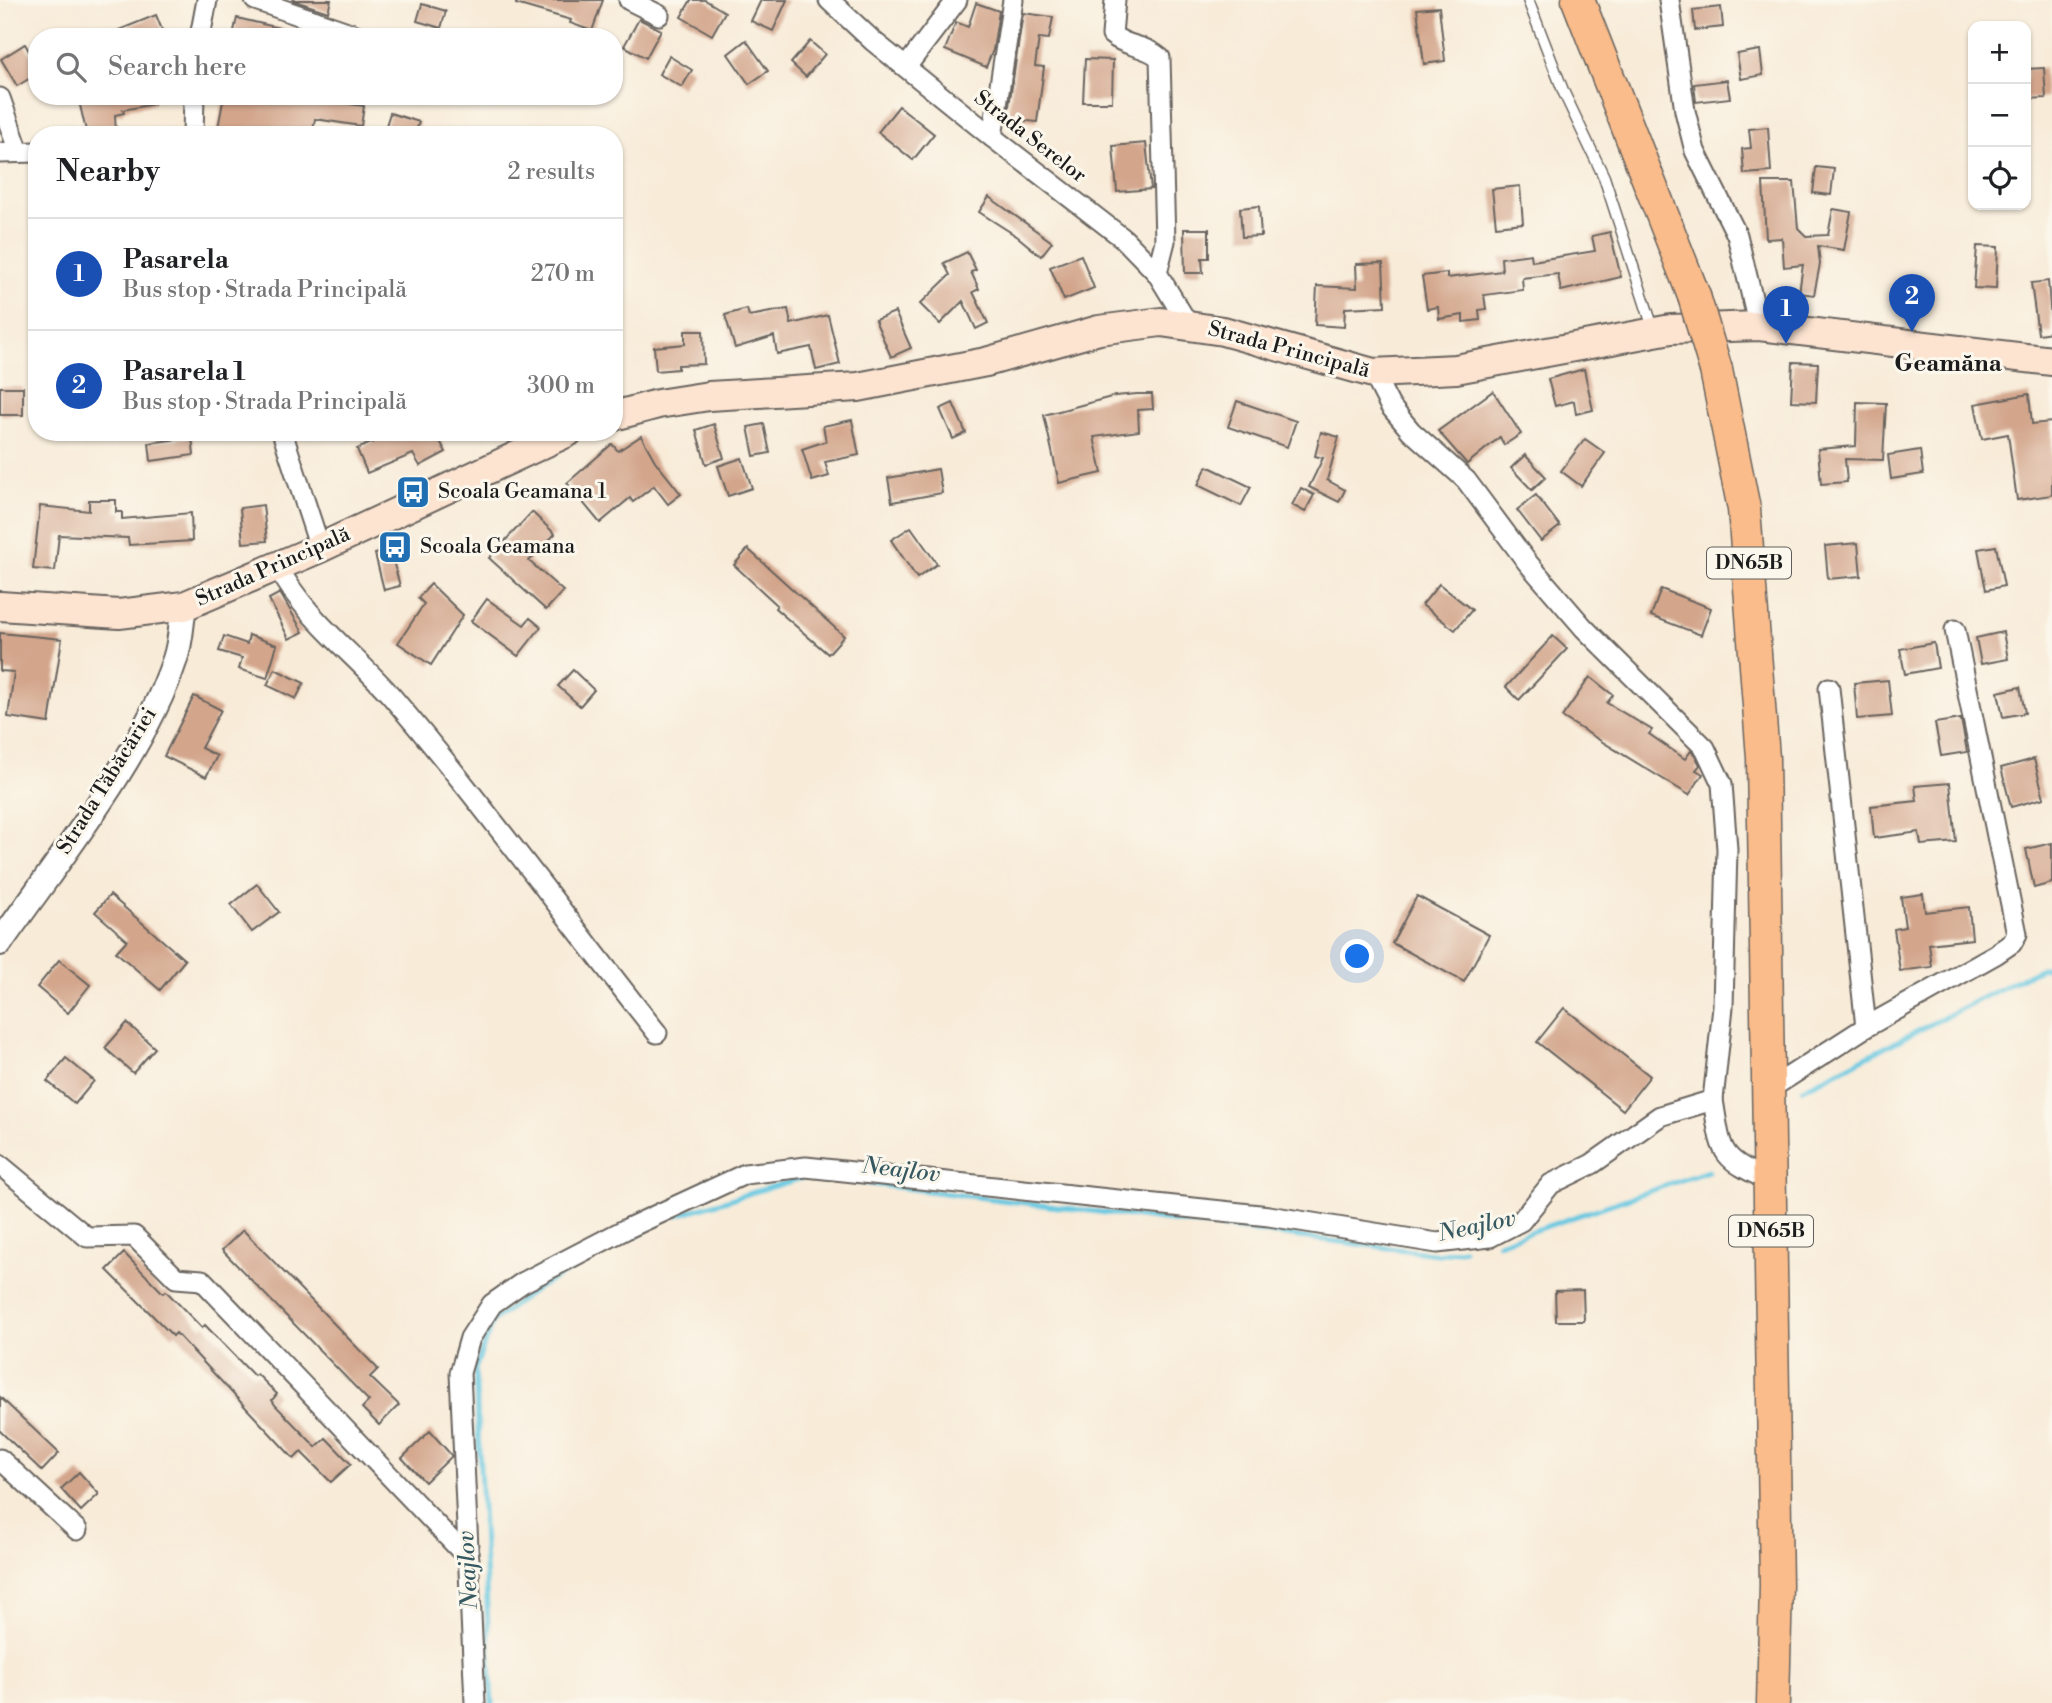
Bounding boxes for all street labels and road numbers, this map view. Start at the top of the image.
street label: Strada Serelor [969,85,1091,189]
street label: Strada Principală [1205,316,1373,384]
street label: Strada Principală [192,521,355,613]
road number: DN65B [1707,548,1791,578]
street label: Strada Tăbăcăriei [51,703,163,859]
road number: DN65B [1729,1216,1813,1246]

